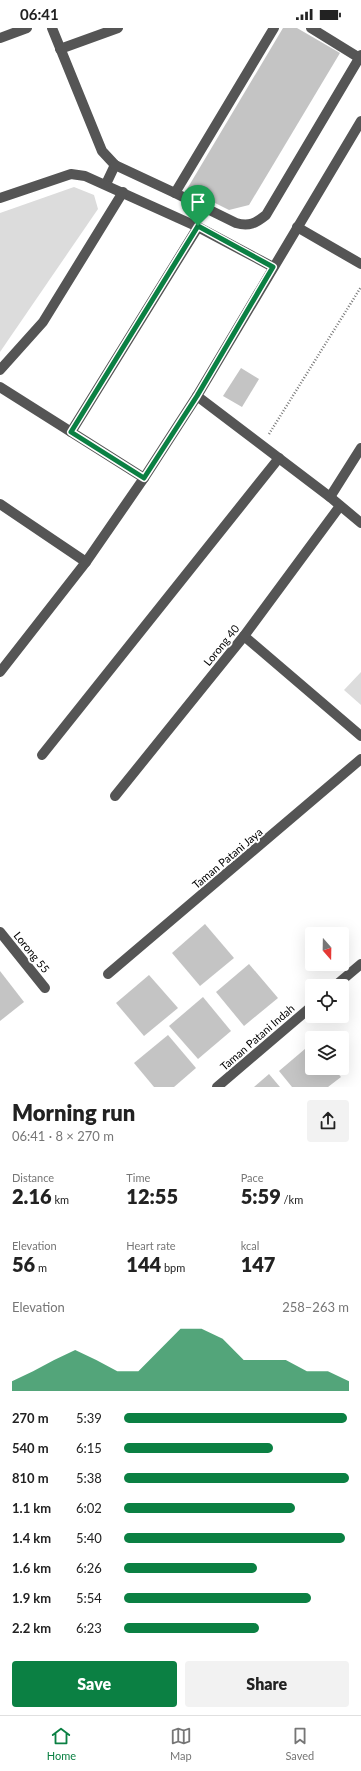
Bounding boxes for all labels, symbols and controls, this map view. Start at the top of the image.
text: 06:41 [20,5,59,23]
pin [181,185,215,226]
icon: arrive [187,191,209,213]
street label: Lorong 40 [201,621,242,668]
street label: Taman Patani Jaya [189,825,265,891]
north arrow [305,927,349,971]
map controls [305,927,349,1075]
street label: Lorong 55 [12,929,52,975]
button: locate [305,979,349,1023]
street label: Taman Patani Indah [217,1001,297,1073]
button: layers [305,1031,349,1075]
text: Morning run [12,1099,135,1126]
button: share [307,1100,349,1142]
text: 06:41 · 8 × 270 m [12,1128,114,1144]
text: Distance [12,1171,54,1184]
text: Time [126,1171,150,1184]
text: Pace [241,1171,264,1184]
text: 2.16 [12,1184,52,1208]
text: 12:55 [126,1184,178,1208]
text: 5:59 [241,1184,281,1208]
text: km [52,1193,69,1206]
text: /km [281,1193,303,1206]
text: Elevation [12,1239,57,1252]
text: Heart rate [126,1239,176,1252]
text: kcal [241,1239,259,1252]
text: 56 [12,1252,35,1276]
text: 144 [126,1252,161,1276]
text: 147 [241,1252,275,1276]
text: m [35,1261,47,1274]
text: bpm [161,1261,185,1274]
text: Elevation [12,1299,65,1315]
text: 258–263 m [282,1299,349,1315]
text: 270 m [12,1410,49,1426]
text: 5:39 [76,1410,102,1426]
text: 540 m [12,1440,49,1456]
text: 6:15 [76,1440,102,1456]
text: 810 m [12,1470,49,1486]
text: 5:38 [76,1470,102,1486]
text: 1.1 km [12,1500,51,1516]
text: 6:02 [76,1500,102,1516]
text: 1.4 km [12,1530,51,1546]
text: 5:40 [76,1530,102,1546]
text: 1.6 km [12,1560,51,1576]
text: 6:26 [76,1560,102,1576]
text: 1.9 km [12,1590,51,1606]
text: 5:54 [76,1590,102,1606]
text: 2.2 km [12,1620,51,1636]
text: 6:23 [76,1620,102,1636]
button: Save [12,1661,177,1707]
button: Share [185,1661,349,1707]
tab: Home [47,1725,76,1762]
tab: Map [170,1725,192,1762]
tab: Saved [285,1725,314,1762]

